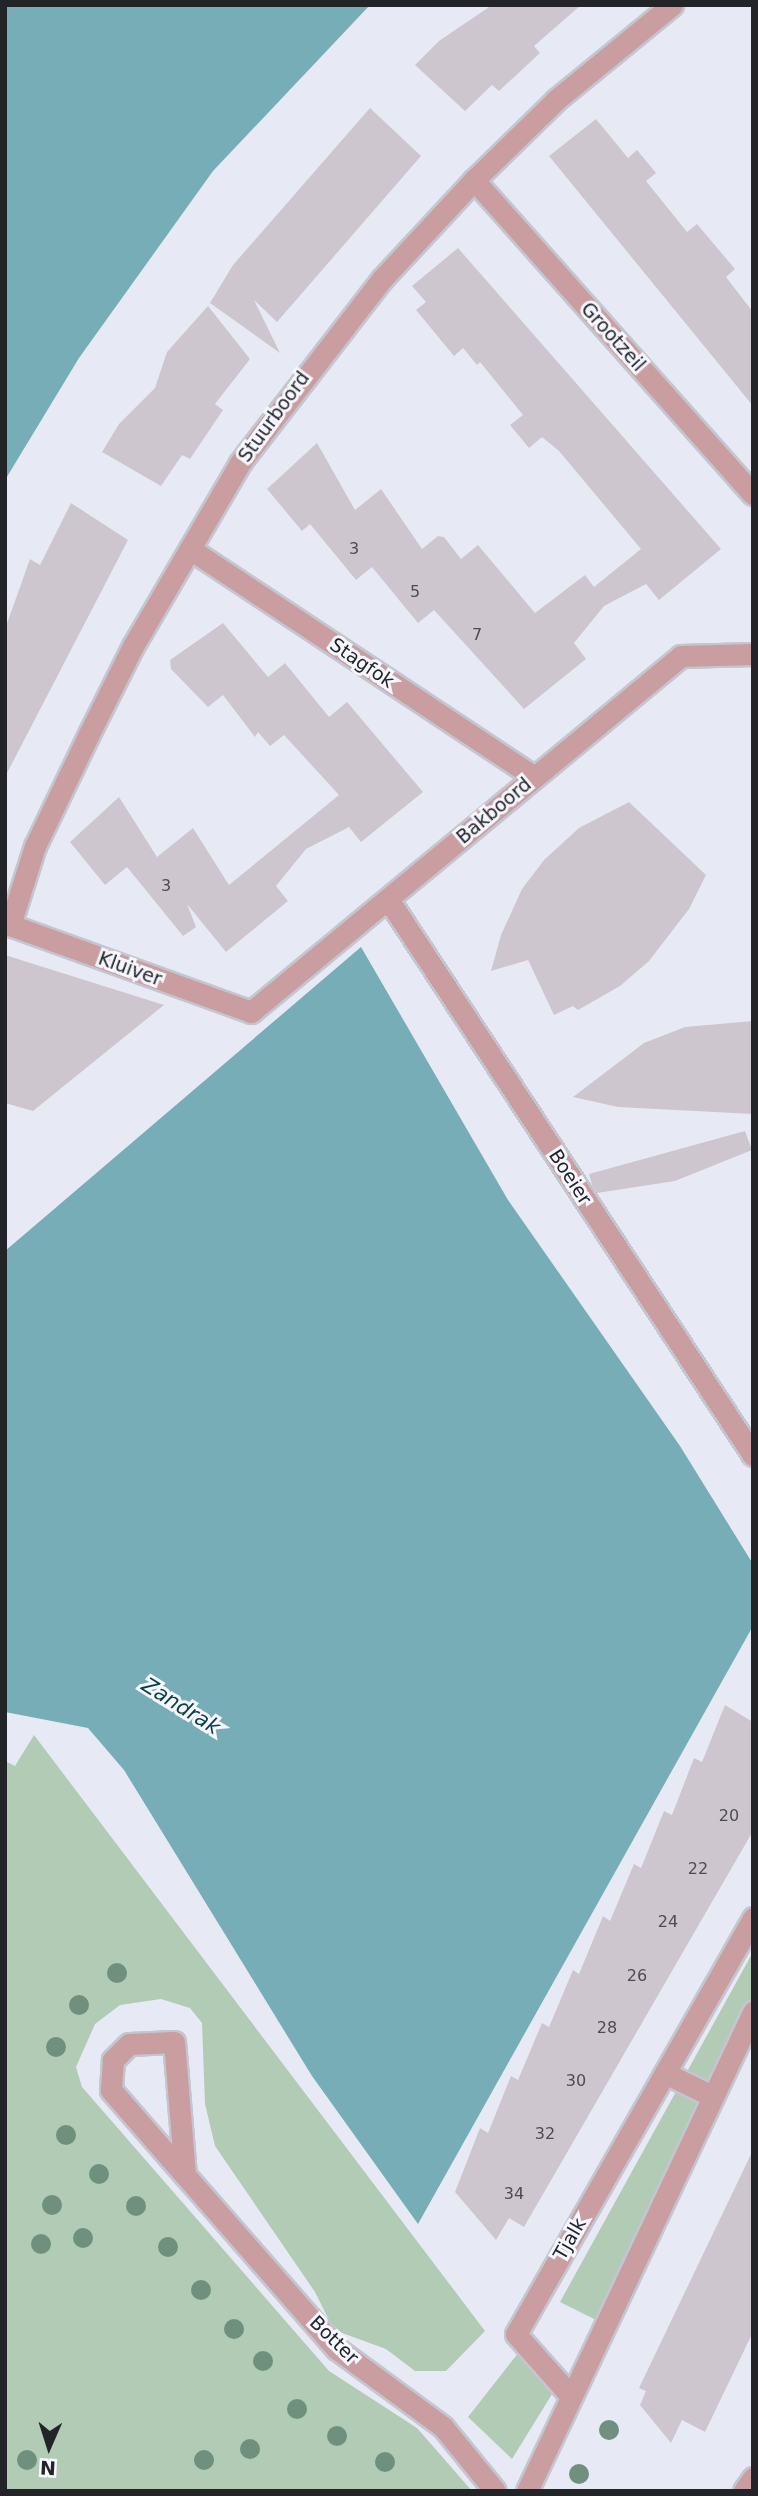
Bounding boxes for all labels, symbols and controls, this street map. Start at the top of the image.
street label: Grootzeil [576,298,650,376]
street label: Stuurboord [234,367,314,467]
house number: 3 [349,539,359,559]
house number: 5 [410,582,420,602]
house number: 7 [472,625,482,645]
street label: Stagfok [326,633,398,693]
street label: Bakboord [452,773,536,849]
house number: 3 [161,876,171,896]
street label: Kluiver [95,947,165,991]
street label: Boeier [544,1145,596,1209]
water label: Zandrak [137,1672,225,1740]
house number: 20 [719,1806,739,1826]
house number: 22 [688,1859,708,1879]
house number: 24 [658,1912,678,1932]
house number: 26 [627,1966,647,1986]
house number: 28 [597,2018,617,2038]
house number: 30 [566,2071,586,2091]
house number: 32 [535,2124,555,2144]
house number: 34 [504,2184,524,2204]
street label: Tjalk [549,2214,591,2264]
street label: Botter [305,2311,363,2369]
north arrow [14,2412,84,2482]
text: N [39,2457,56,2479]

